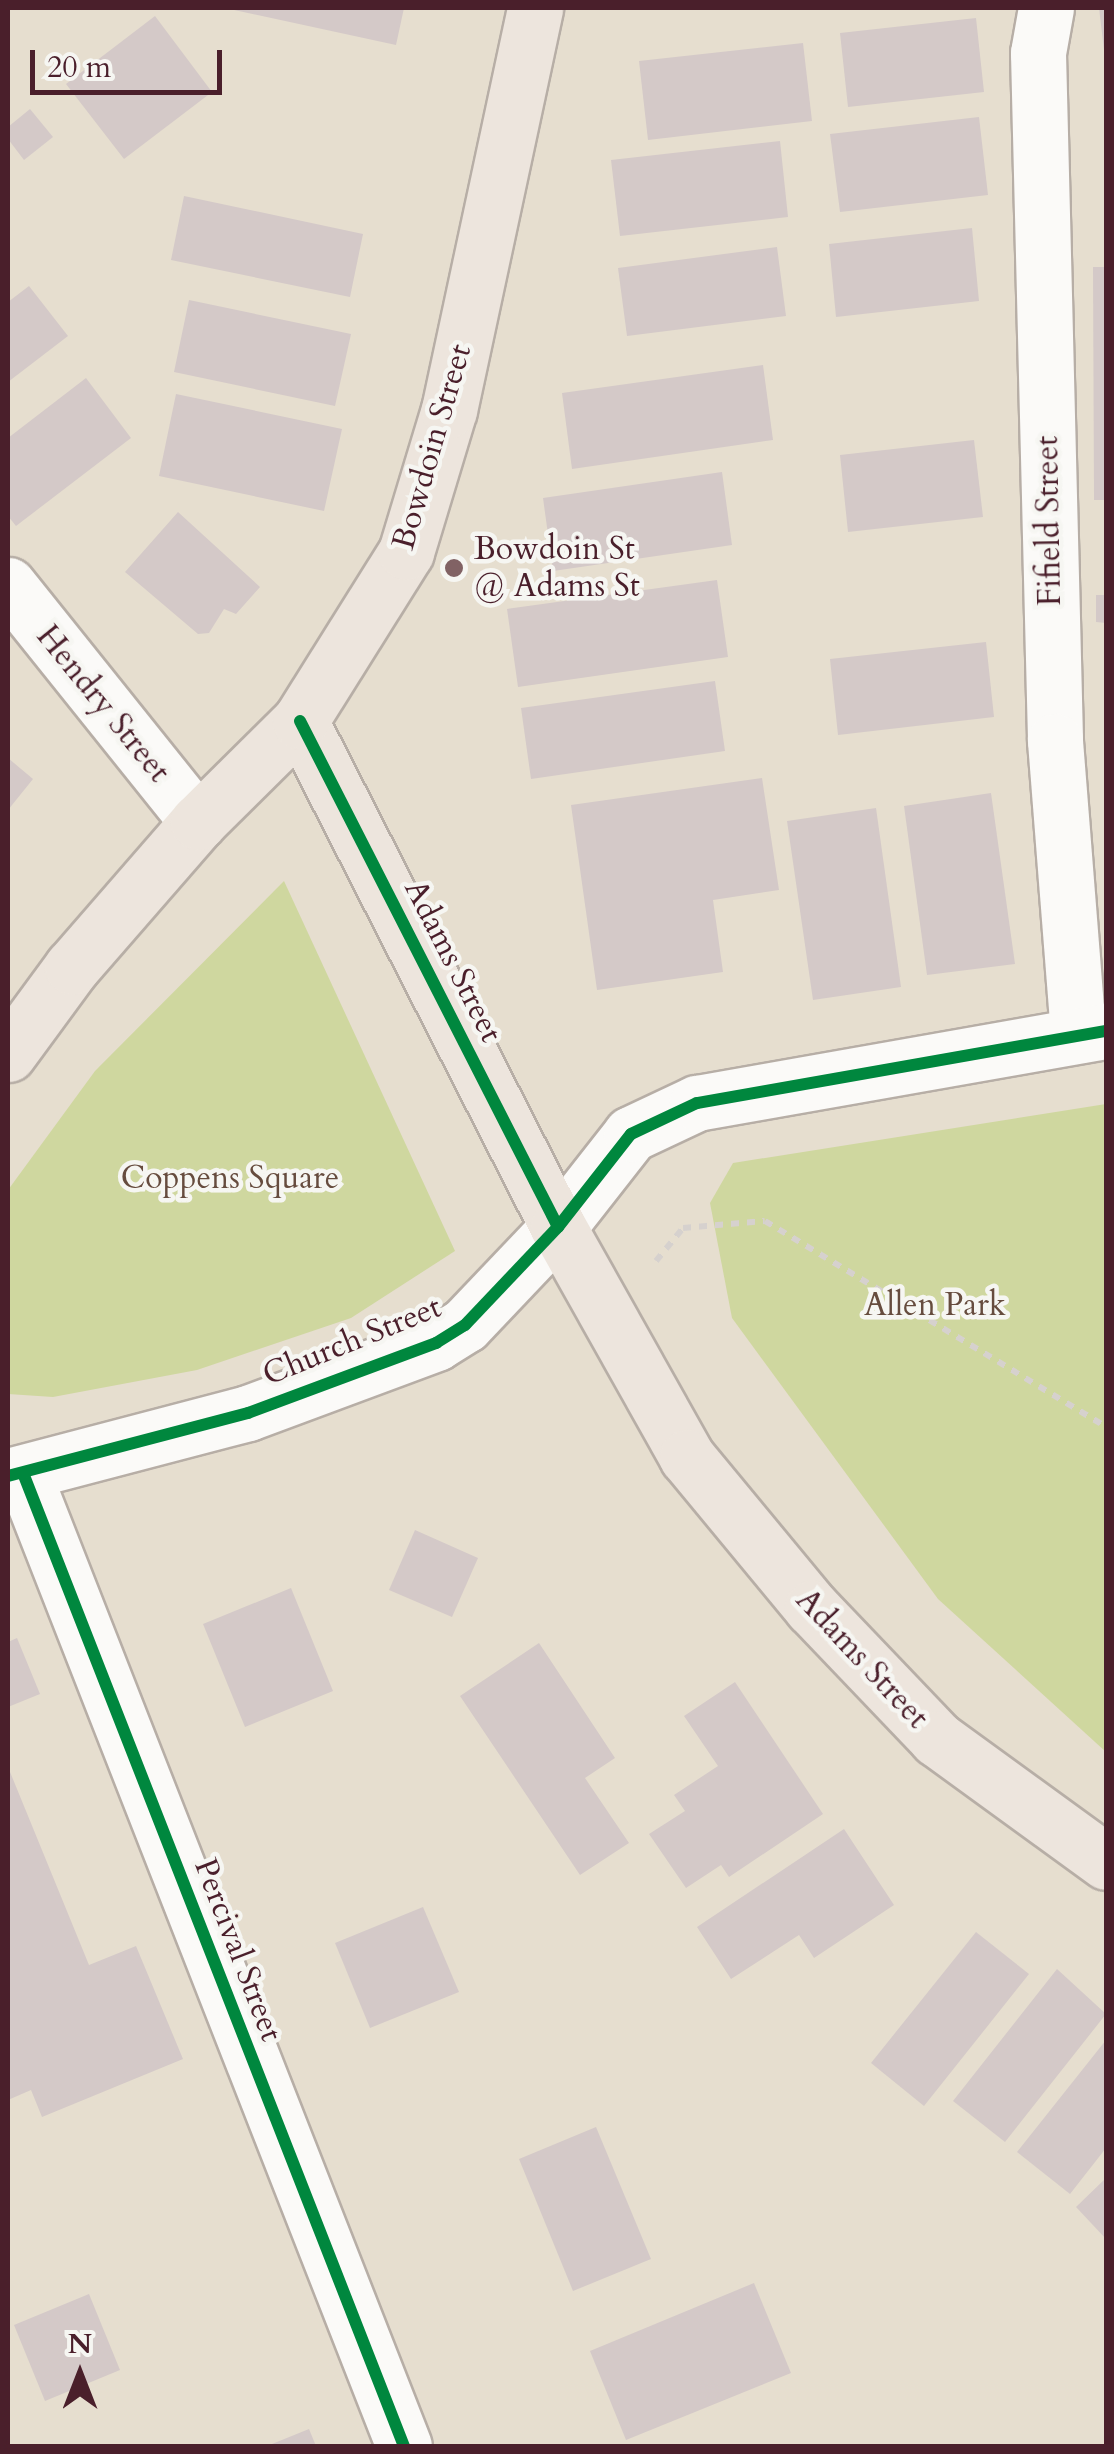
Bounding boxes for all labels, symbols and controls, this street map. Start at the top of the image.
scale bar [35,30,228,92]
text: 20 m [47,47,111,88]
street label: Bowdoin Street [384,340,480,554]
street label: Fifield Street [1028,435,1070,607]
place label: Bowdoin St @ Adams St [474,531,640,606]
marker: Bowdoin St @ Adams St [443,557,465,579]
street label: Hendry Street [28,618,178,790]
street label: Adams Street [396,873,510,1049]
park label: Coppens Square [121,1159,339,1197]
park label: Allen Park [864,1286,1006,1324]
street label: Church Street [257,1288,447,1394]
street label: Adams Street [788,1581,936,1737]
street label: Percival Street [186,1853,290,2047]
north arrow [30,2324,130,2424]
text: N [68,2325,92,2363]

